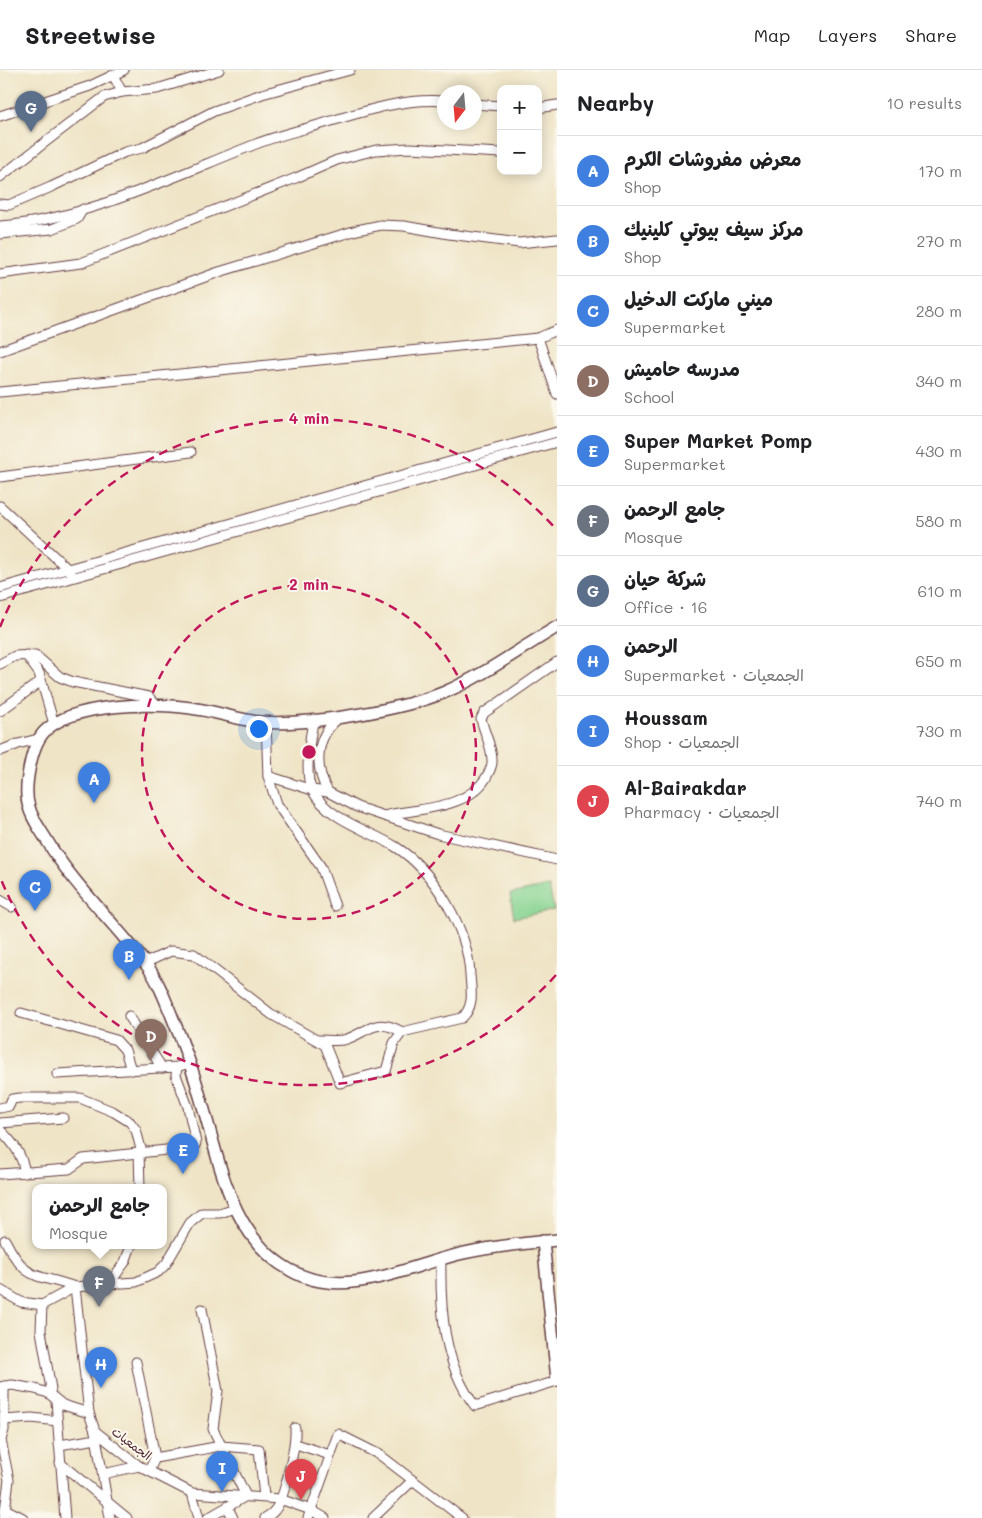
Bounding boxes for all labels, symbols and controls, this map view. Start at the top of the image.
text: Streetwise [25,19,155,50]
text: Map [754,23,790,47]
text: Layers [818,23,877,47]
text: Share [905,23,957,47]
north arrow [437,85,482,130]
map controls [497,85,542,175]
button: + [497,85,542,130]
text: Nearby [577,89,654,116]
pin: G [15,91,47,132]
text: 10 results [887,92,962,113]
button: − [497,130,542,175]
text: معرض مفروشات الكرم [624,146,802,171]
text: A [587,160,599,181]
text: 170 m [918,160,962,181]
text: Shop [624,176,661,197]
text: مركز سيف بيوتي كلينيك [624,216,804,241]
text: B [588,230,598,251]
text: 270 m [916,230,962,251]
text: Shop [624,246,661,267]
text: ميني ماركت الدخيل [624,286,773,311]
text: C [587,300,599,321]
text: 280 m [916,300,962,321]
text: Supermarket [624,316,726,337]
text: مدرسه حاميش [624,356,740,381]
text: D [587,370,599,391]
text: 340 m [915,370,962,391]
text: School [624,386,674,407]
text: 4 min [289,408,329,428]
text: Super Market Pomp [624,428,812,453]
text: E [588,440,598,461]
text: 430 m [915,440,962,461]
text: Supermarket [624,453,726,474]
text: جامع الرحمن [624,496,725,521]
text: F [588,510,598,531]
text: 580 m [915,510,962,531]
text: Mosque [624,526,683,547]
text: شركة حيان [624,566,706,591]
text: 2 min [289,574,329,594]
text: G [587,580,599,601]
text: 610 m [917,580,962,601]
text: Office · 16 [624,596,707,617]
text: الرحمن [624,633,678,658]
text: H [587,650,599,671]
text: 650 m [915,650,962,671]
text: Supermarket · الجمعيات [624,664,804,685]
text: Houssam [624,705,708,730]
your location [246,716,272,742]
text: I [589,720,597,741]
text: 730 m [916,720,962,741]
text: Shop · الجمعيات [624,731,740,752]
centre of rings [300,743,318,761]
pin: A [78,762,110,803]
text: Al-Bairakdar [624,775,747,800]
text: J [588,790,598,811]
text: 740 m [916,790,962,811]
text: Pharmacy · الجمعيات [624,801,779,822]
pin: C [19,870,51,911]
pin: B [113,939,145,980]
pin: D [135,1019,167,1060]
pin: E [167,1133,199,1174]
popup [32,1184,167,1249]
text: جامع الرحمن [49,1192,150,1217]
text: Mosque [49,1222,108,1243]
pin: F [83,1266,115,1307]
pin: H [85,1347,117,1388]
street label: الجمعيات [108,1423,155,1464]
pin: I [206,1451,238,1492]
pin: J [285,1459,317,1500]

